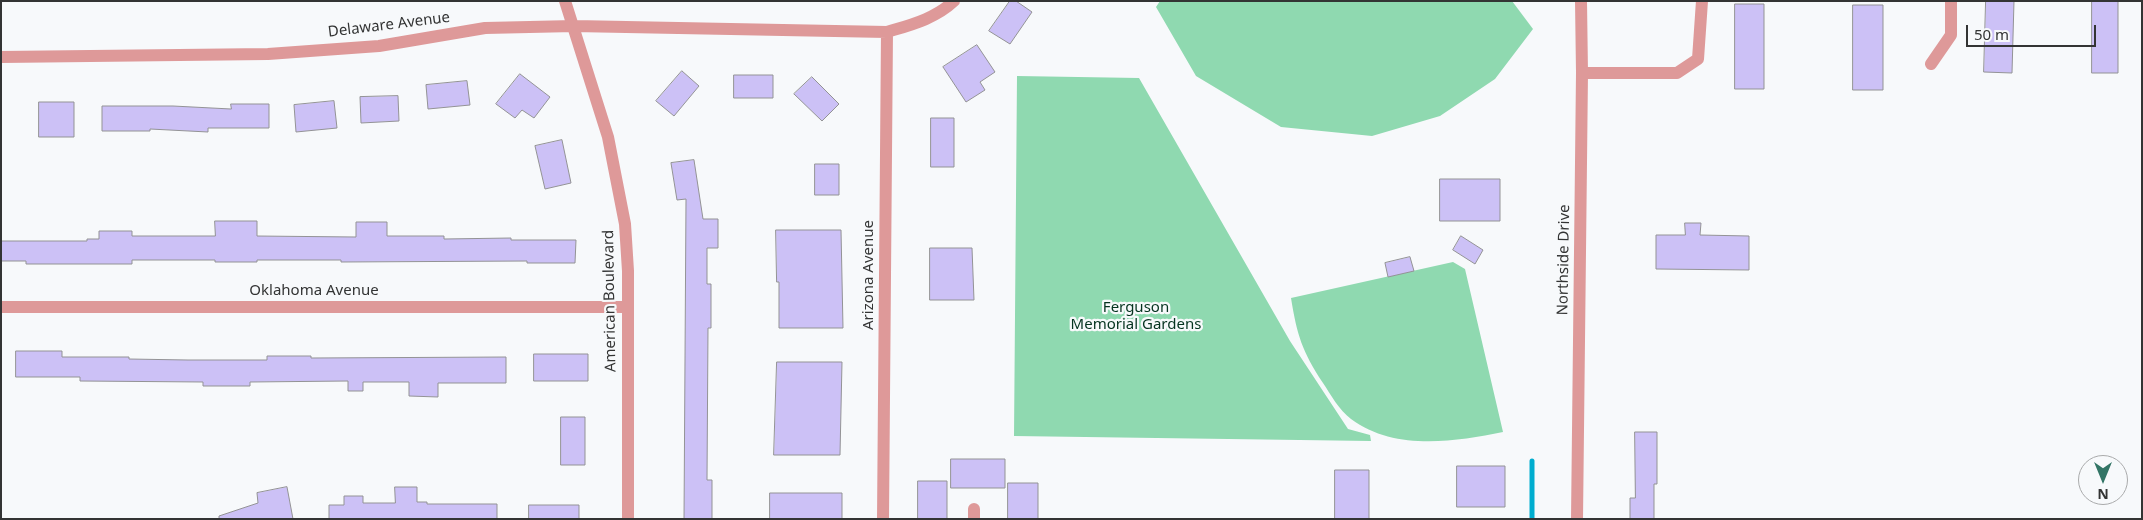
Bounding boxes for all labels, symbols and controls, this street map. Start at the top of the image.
street label: Delaware Avenue [327,9,451,41]
scale bar [1968,15,2098,47]
text: 50 m [1974,24,2009,44]
street label: Northside Drive [1554,204,1574,316]
street label: Arizona Avenue [860,220,878,330]
street label: American Boulevard [600,230,620,372]
street label: Oklahoma Avenue [249,282,379,300]
park label: Ferguson Memorial Gardens [1071,299,1201,334]
north arrow [2078,455,2128,505]
text: N [2097,485,2109,504]

